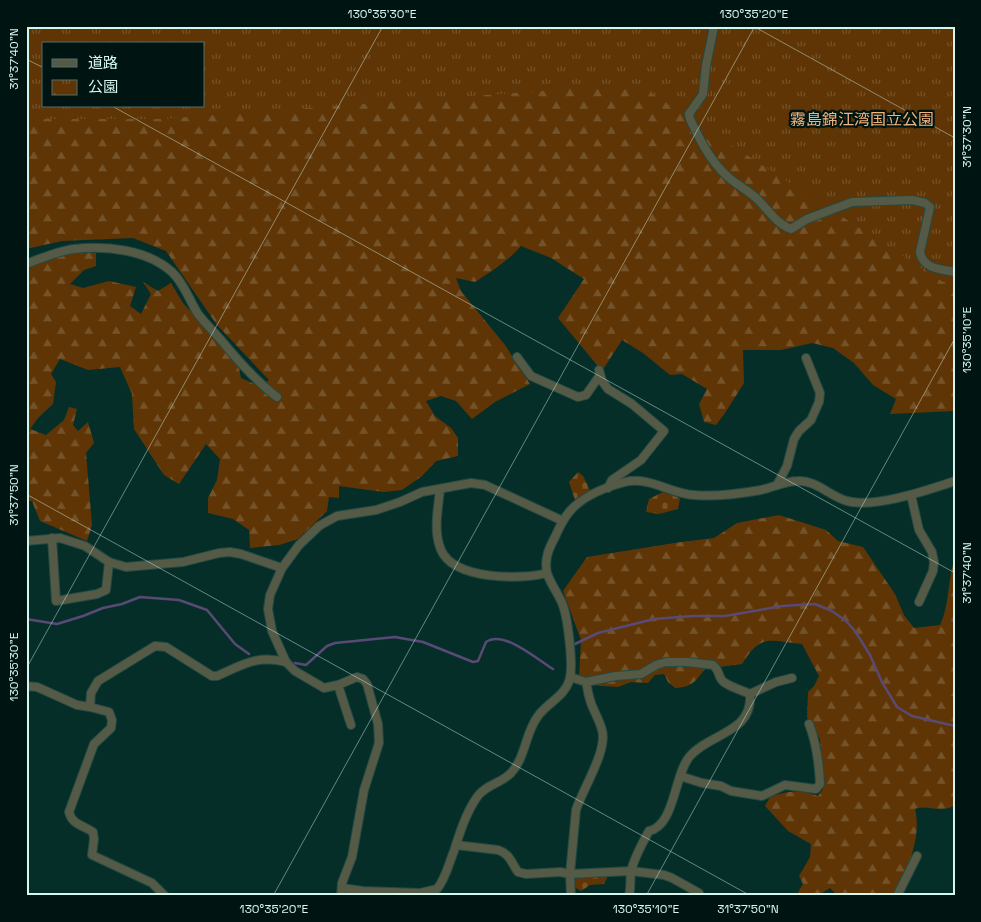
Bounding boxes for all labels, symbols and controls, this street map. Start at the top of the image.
text: 130°35'30"E [348,6,417,22]
text: 130°35'20"E [720,6,789,22]
text: 31°37'40"N [6,28,22,90]
legend [42,42,205,108]
text: 道路 [88,53,118,72]
text: 公園 [88,77,118,96]
text: 31°37'30"N [959,106,975,168]
park label: 霧島錦江湾国立公園 [790,109,934,130]
text: 130°35'10"E [959,306,975,373]
text: 31°37'50"N [6,464,22,526]
text: 31°37'40"N [959,542,975,604]
text: 130°35'30"E [6,632,22,701]
text: 130°35'20"E [240,901,309,917]
text: 130°35'10"E [613,901,680,917]
text: 31°37'50"N [717,901,779,917]

